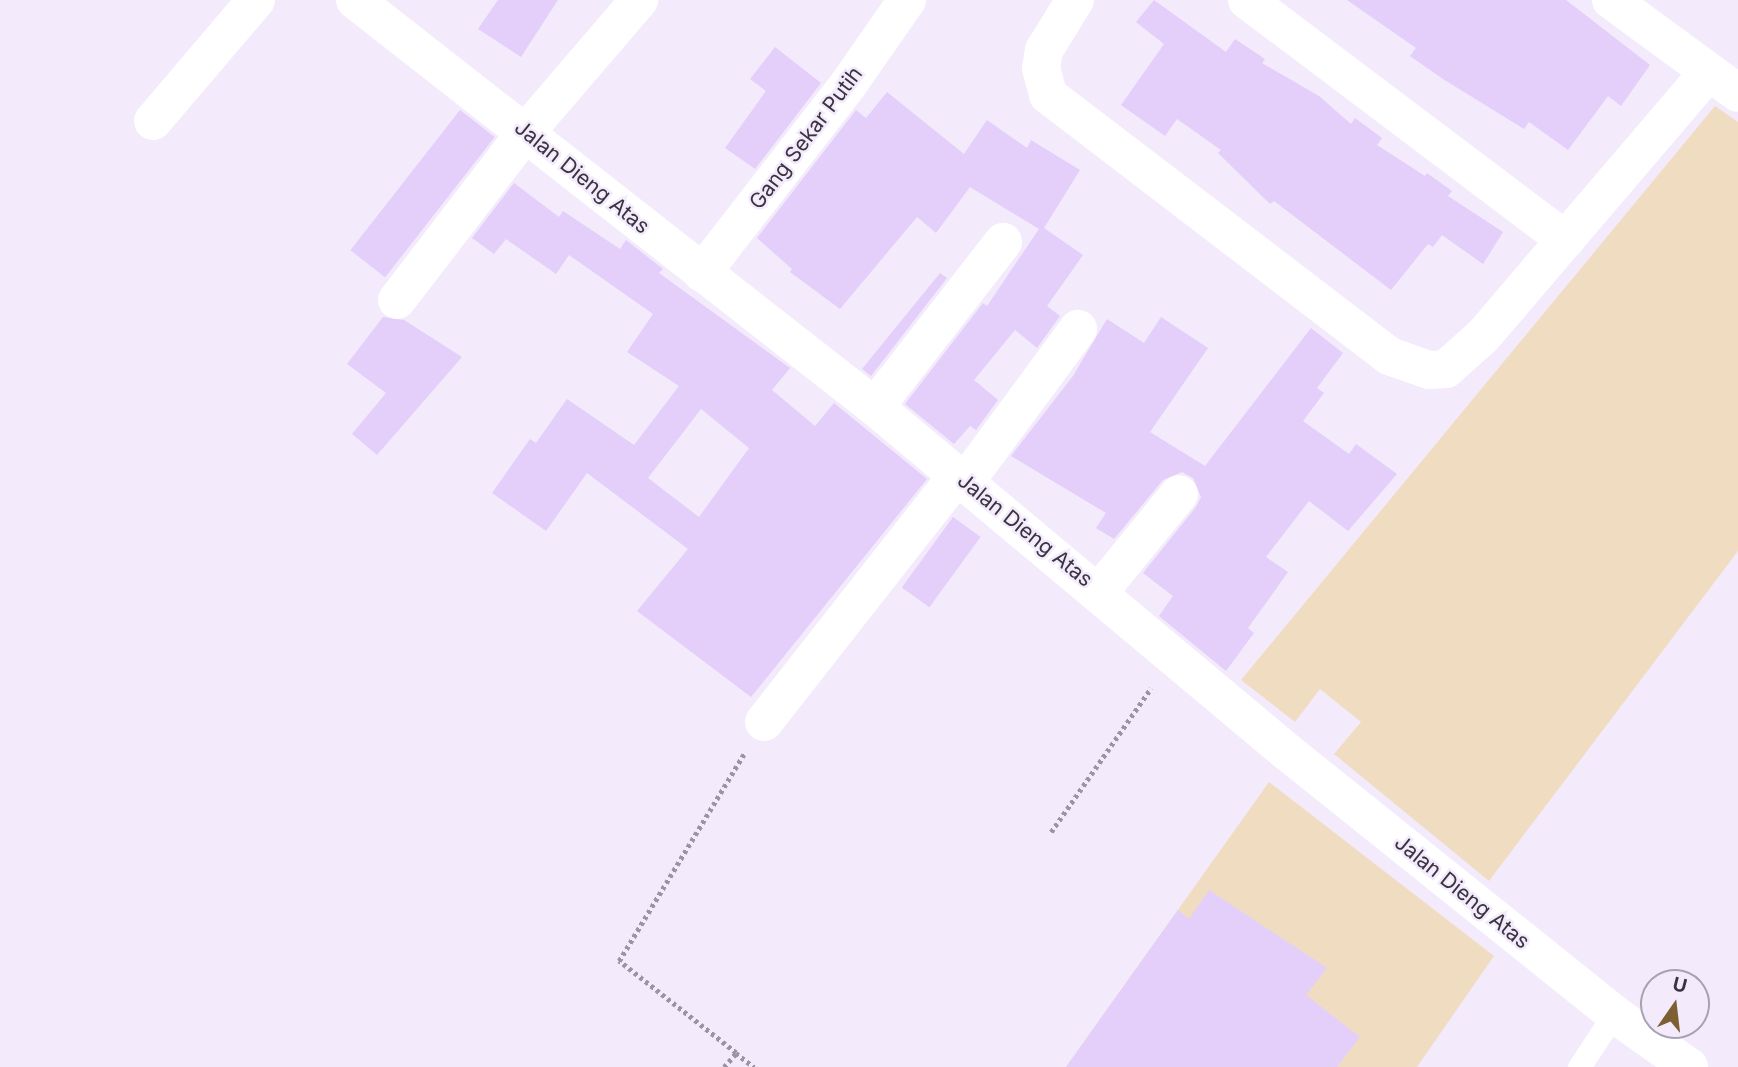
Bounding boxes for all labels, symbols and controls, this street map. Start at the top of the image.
street label: Gang Sekar Putih [744,62,868,214]
street label: Jalan Dieng Atas [509,115,655,239]
street label: Jalan Dieng Atas [952,468,1098,592]
street label: Jalan Dieng Atas [1389,830,1535,954]
north arrow [1640,969,1710,1039]
text: U [1670,972,1689,998]

